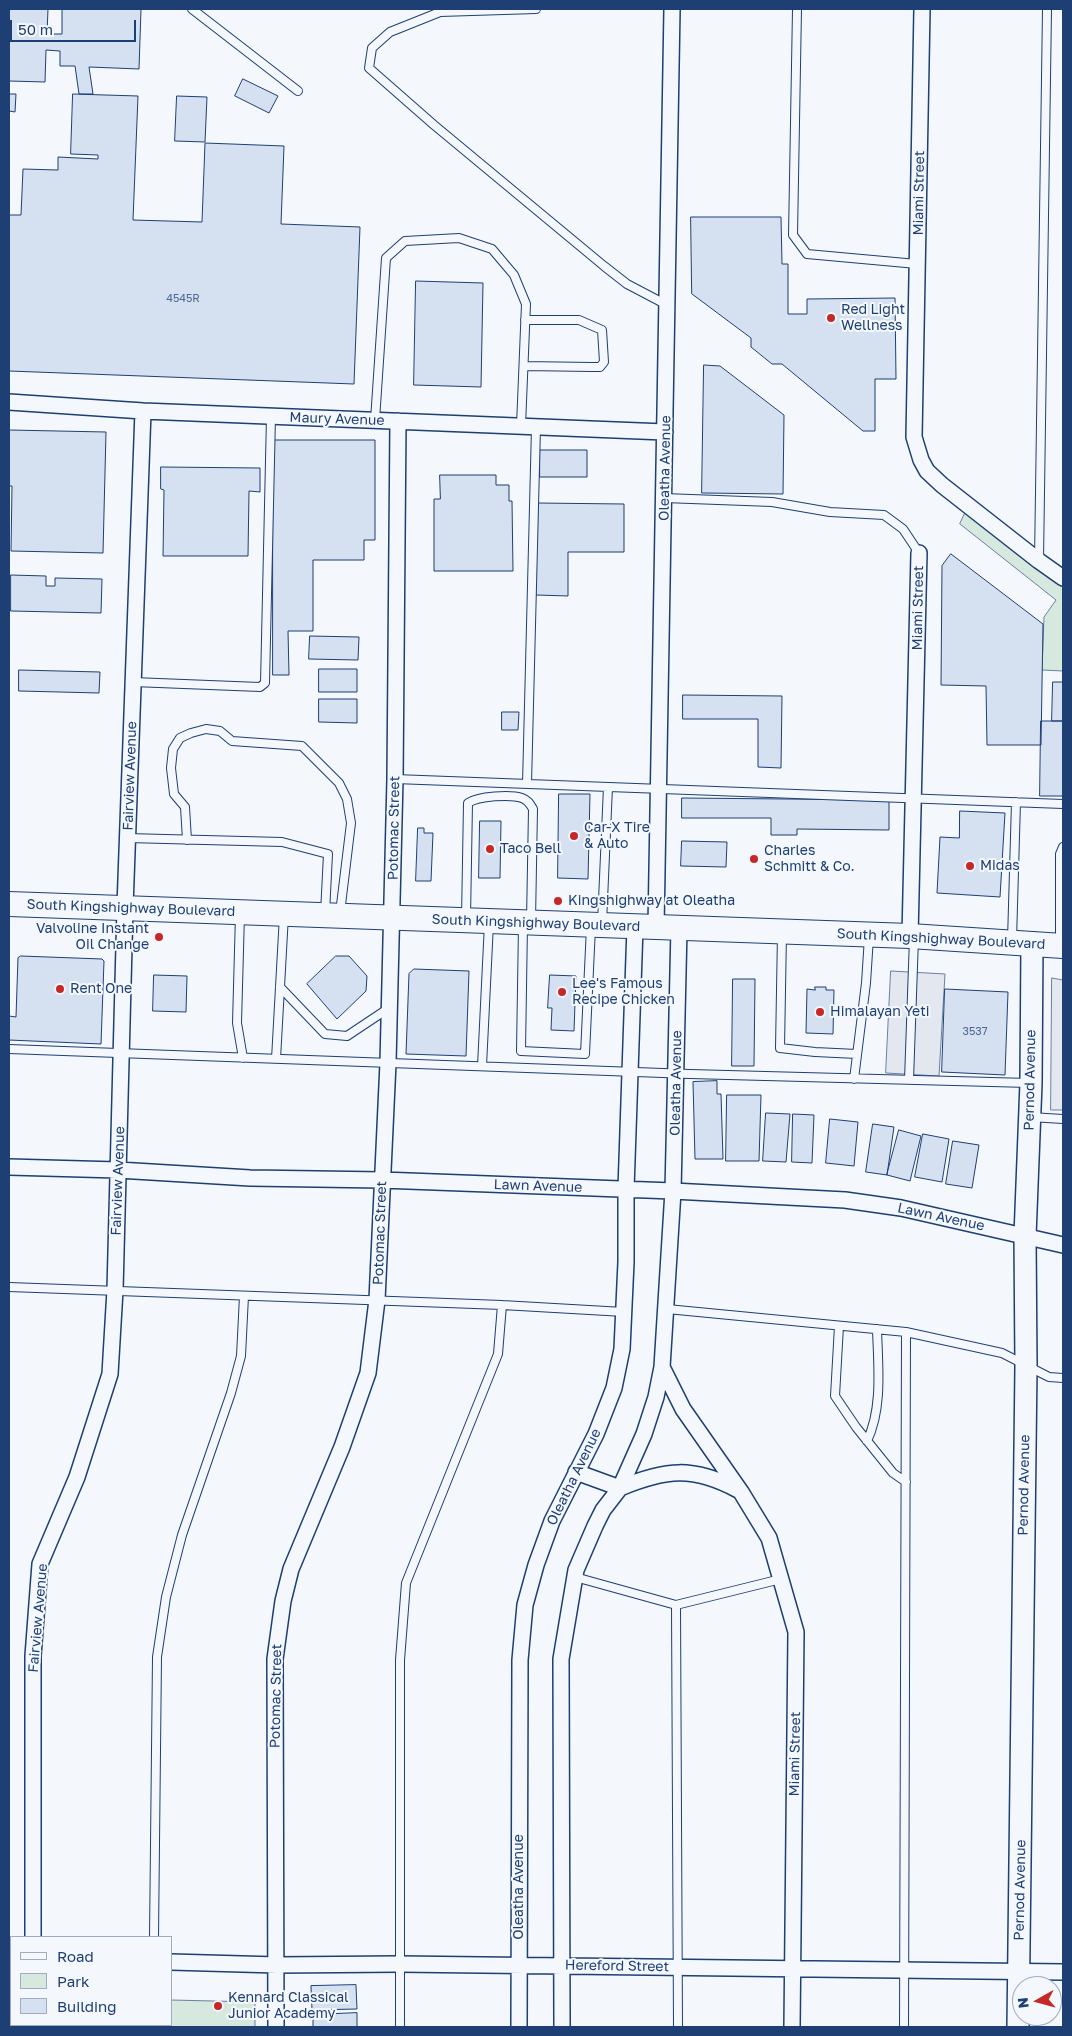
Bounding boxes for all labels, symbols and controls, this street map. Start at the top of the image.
scale bar [12,10,139,42]
text: 50 m [18,20,53,38]
street label: Miami Street [910,150,928,236]
house number: 4545R [166,292,200,306]
place label: Red Light Wellness [841,302,905,334]
marker: Red Light Wellness [825,312,837,324]
street label: Maury Avenue [289,409,385,429]
street label: Oleatha Avenue [656,415,674,521]
street label: Miami Street [909,565,927,651]
street label: Fairview Avenue [120,721,140,831]
street label: Potomac Street [385,776,403,880]
place label: Car-X Tire & Auto [584,820,650,852]
marker: Car-X Tire & Auto [568,830,580,842]
place label: Taco Bell [500,841,561,857]
marker: Taco Bell [484,843,496,855]
place label: Charles Schmitt & Co. [764,843,855,876]
marker: Charles Schmitt & Co. [748,853,760,865]
place label: Midas [980,858,1020,874]
marker: Midas [964,860,976,872]
place label: Kingshighway at Oleatha [568,893,735,909]
marker: Kingshighway at Oleatha [552,895,564,907]
street label: South Kingshighway Boulevard [26,896,236,920]
street label: South Kingshighway Boulevard [431,911,641,935]
place label: Valvoline Instant Oil Change [36,921,149,954]
street label: South Kingshighway Boulevard [836,925,1046,953]
marker: Valvoline Instant Oil Change [153,931,165,943]
place label: Lee's Famous Recipe Chicken [572,976,675,1009]
place label: Rent One [70,981,132,997]
marker: Rent One [54,983,66,995]
marker: Lee's Famous Recipe Chicken [556,986,568,998]
place label: Himalayan Yeti [830,1004,930,1020]
marker: Himalayan Yeti [814,1006,826,1018]
house number: 3537 [962,1025,988,1039]
street label: Pernod Avenue [1021,1029,1039,1131]
street label: Oleatha Avenue [667,1030,685,1136]
street label: Fairview Avenue [108,1126,128,1236]
street label: Lawn Avenue [493,1176,583,1196]
street label: Potomac Street [370,1181,390,1285]
street label: Lawn Avenue [896,1200,986,1234]
street label: Oleatha Avenue [543,1426,605,1528]
street label: Pernod Avenue [1015,1434,1033,1536]
street label: Fairview Avenue [25,1563,51,1673]
street label: Potomac Street [267,1644,285,1748]
street label: Miami Street [786,1711,804,1797]
street label: Oleatha Avenue [511,1834,527,1940]
street label: Pernod Avenue [1011,1839,1029,1941]
legend [10,1936,172,2026]
text: Road [57,1947,94,1965]
street label: Hereford Street [565,1957,669,1975]
text: Park [57,1972,89,1990]
north arrow [1012,1976,1062,2026]
place label: Kennard Classical Junior Academy [228,1990,349,2022]
text: N [1014,1996,1032,2009]
text: Building [57,1997,117,2015]
marker: Kennard Classical Junior Academy [212,2000,224,2012]

